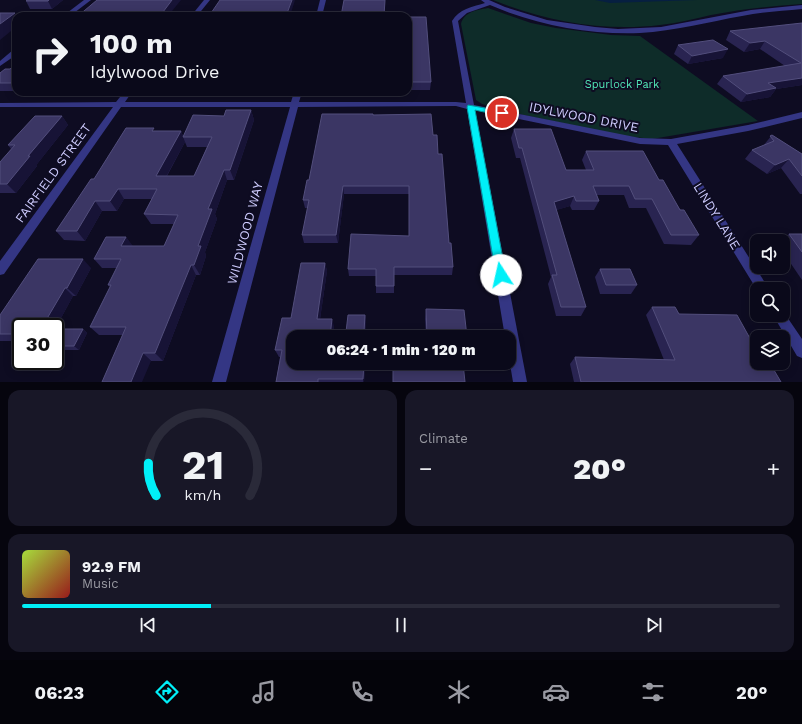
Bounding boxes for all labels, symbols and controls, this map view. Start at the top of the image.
text: 100 m [90,27,173,60]
icon: right [24,28,76,80]
text: Idylwood Drive [90,61,220,82]
park label: Spurlock Park [585,78,659,91]
pin [485,96,519,130]
street label: IDYLWOOD DRIVE [528,99,640,135]
icon: arrive [491,102,513,124]
street label: FAIRFIELD STREET [12,120,94,225]
street label: WILDWOOD WAY [224,179,266,286]
street label: LINDY LANE [691,180,743,252]
map controls [750,234,790,370]
button: sound [750,234,790,274]
position arrow [480,254,522,296]
button: search [750,282,790,322]
speed limit sign: 30 [12,318,64,370]
button: layers [750,330,790,370]
text: 06:24 · 1 min · 120 m [326,341,476,359]
text: Climate [419,431,468,446]
text: 21 [181,440,224,489]
text: 20° [573,451,626,486]
text: − [419,456,432,481]
text: + [767,456,780,481]
text: km/h [184,487,221,503]
text: 92.9 FM [82,558,141,576]
text: Music [82,576,119,591]
icon: previous [137,614,159,636]
icon: pause [390,614,412,636]
icon: next [643,614,665,636]
icon: directions [153,678,181,706]
icon: music [250,678,278,706]
icon: phone [348,678,376,706]
icon: climate [445,678,473,706]
icon: car [542,678,570,706]
icon: filters [639,678,667,706]
text: 06:23 [35,682,84,703]
text: 20° [736,682,767,703]

